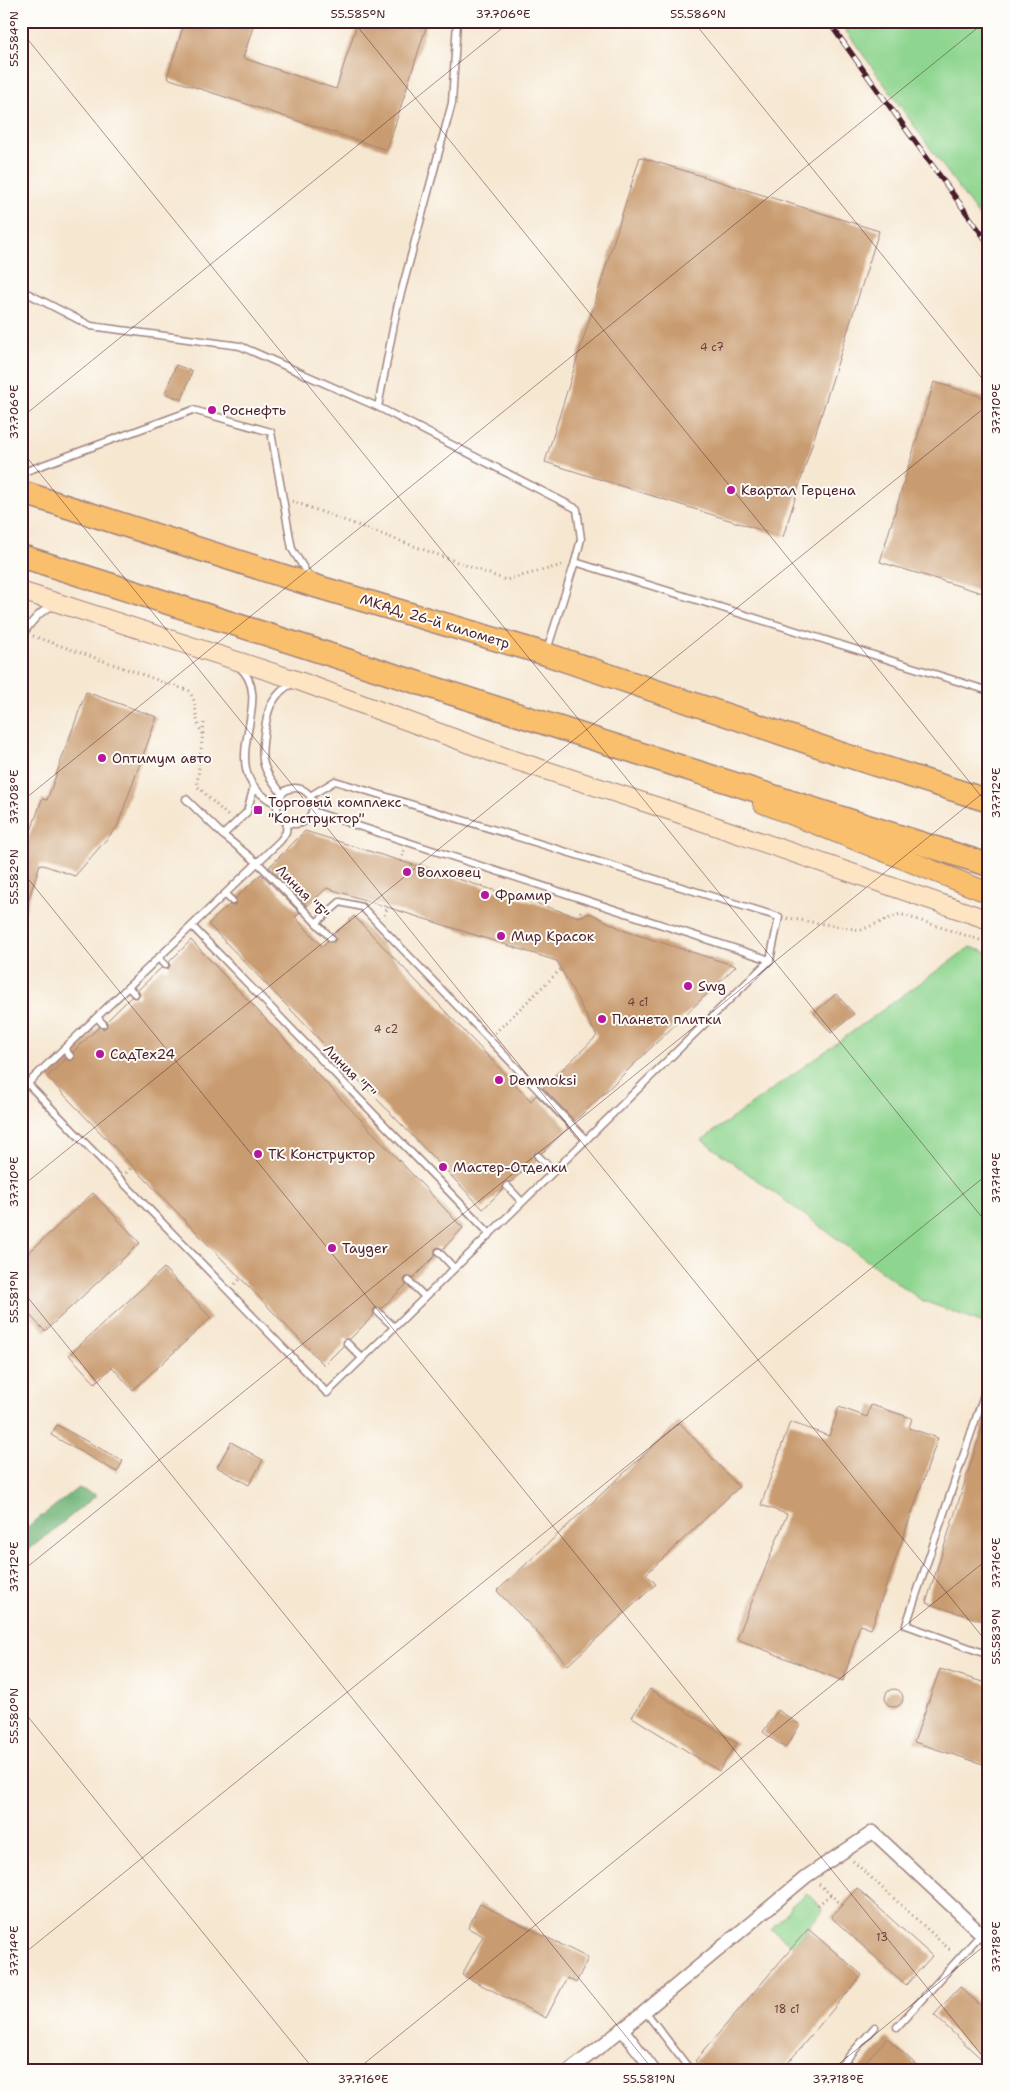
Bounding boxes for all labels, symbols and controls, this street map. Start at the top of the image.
text: 55.585°N [331,6,386,22]
text: 37.706°E [475,6,531,22]
text: 55.586°N [670,6,726,22]
text: 55.584°N [6,11,22,67]
house number: 4 с7 [700,340,724,355]
text: 37.710°E [988,383,1004,435]
text: 37.706°E [6,384,22,440]
place label: Роснефть [222,401,286,419]
marker: Роснефть [206,404,218,416]
place label: Квартал Герцена [741,481,856,499]
marker: Квартал Герцена [725,484,737,496]
street label: МКАД, 26-й километр [358,590,512,652]
place label: Оптимум авто [112,749,212,767]
marker: Оптимум авто [96,752,108,764]
text: 37.712°E [988,768,1004,818]
text: 37.708°E [6,769,22,825]
place label: Торговый комплекс "Конструктор" [268,793,401,827]
marker: Торговый комплекс "Конструктор" [252,804,264,816]
text: 55.582°N [6,849,22,905]
street label: Линия "Б" [272,861,334,923]
place label: Волховец [417,863,481,881]
marker: Волховец [401,866,413,878]
place label: Фрамир [495,886,552,904]
marker: Фрамир [479,889,491,901]
place label: Мир Красок [511,927,595,945]
marker: Мир Красок [495,930,507,942]
place label: Swg [698,977,726,995]
marker: Swg [682,980,694,992]
house number: 4 с1 [628,995,648,1010]
place label: Планета плитки [612,1010,721,1028]
marker: Планета плитки [596,1013,608,1025]
house number: 4 с2 [374,1022,398,1037]
street label: Линия "Г" [320,1040,380,1102]
place label: СадТех24 [110,1045,175,1063]
marker: СадТех24 [94,1048,106,1060]
place label: Demmoksi [509,1071,577,1089]
marker: Demmoksi [493,1074,505,1086]
place label: ТК Конструктор [268,1145,376,1163]
marker: ТК Конструктор [252,1148,264,1160]
text: 37.714°E [988,1152,1004,1204]
text: 37.710°E [6,1156,22,1208]
place label: Мастер-Отделки [453,1158,567,1176]
marker: Мастер-Отделки [437,1161,449,1173]
place label: Tayger [342,1239,389,1257]
marker: Tayger [326,1242,338,1254]
text: 55.581°N [6,1271,22,1323]
text: 37.716°E [988,1537,1004,1589]
text: 37.712°E [6,1542,22,1592]
text: 55.583°N [988,1609,1004,1665]
text: 55.580°N [6,1688,22,1744]
text: 37.718°E [988,1921,1004,1973]
text: 37.714°E [6,1925,22,1977]
house number: 13 [876,1930,888,1945]
house number: 18 с1 [774,2002,800,2017]
text: 37.716°E [337,2071,389,2087]
text: 55.581°N [623,2071,675,2087]
text: 37.718°E [812,2071,864,2087]

